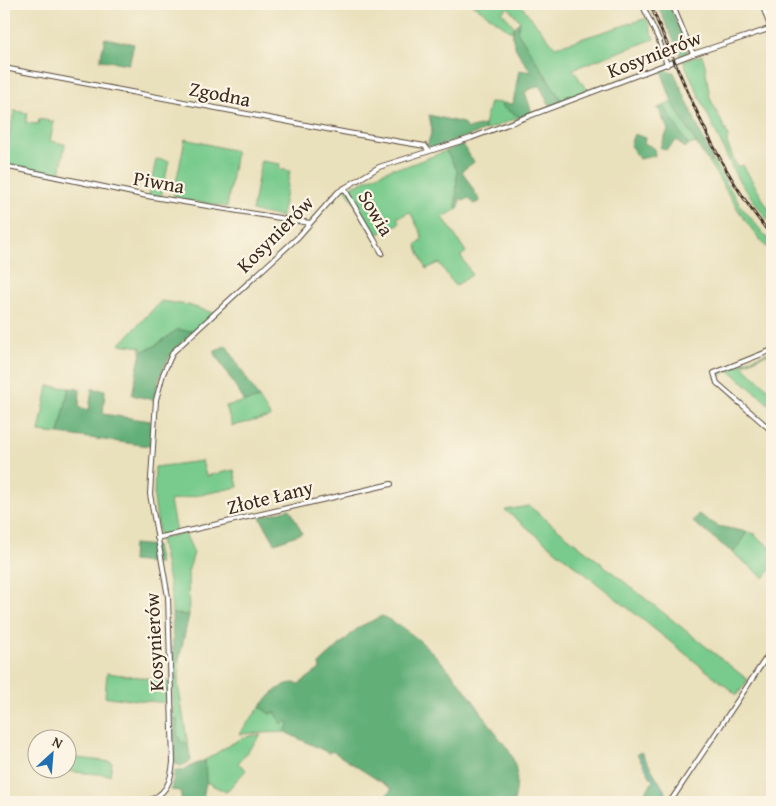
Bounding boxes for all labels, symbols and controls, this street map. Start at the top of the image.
street label: Kosynierów [602,22,706,85]
street label: Zgodna [187,73,254,114]
street label: Piwna [131,163,187,200]
street label: Sowia [351,184,402,242]
street label: Kosynierów [229,188,320,279]
street label: Złote Łany [224,472,316,521]
street label: Kosynierów [136,591,171,692]
north arrow [28,728,78,778]
text: N [49,731,67,754]

